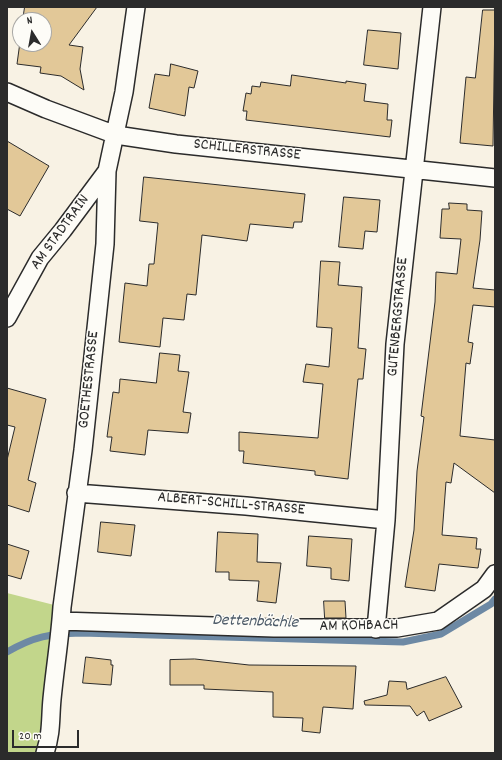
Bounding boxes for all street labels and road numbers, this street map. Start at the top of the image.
street label: SCHILLERSTRASSE [192,136,302,166]
street label: AM STADTRAIN [27,192,95,274]
street label: GUTENBERGSTRASSE [384,257,414,377]
street label: GOETHESTRASSE [75,330,105,430]
street label: ALBERT-SCHILL-STRASSE [157,489,305,521]
street label: AM KOHBACH [319,617,399,637]

